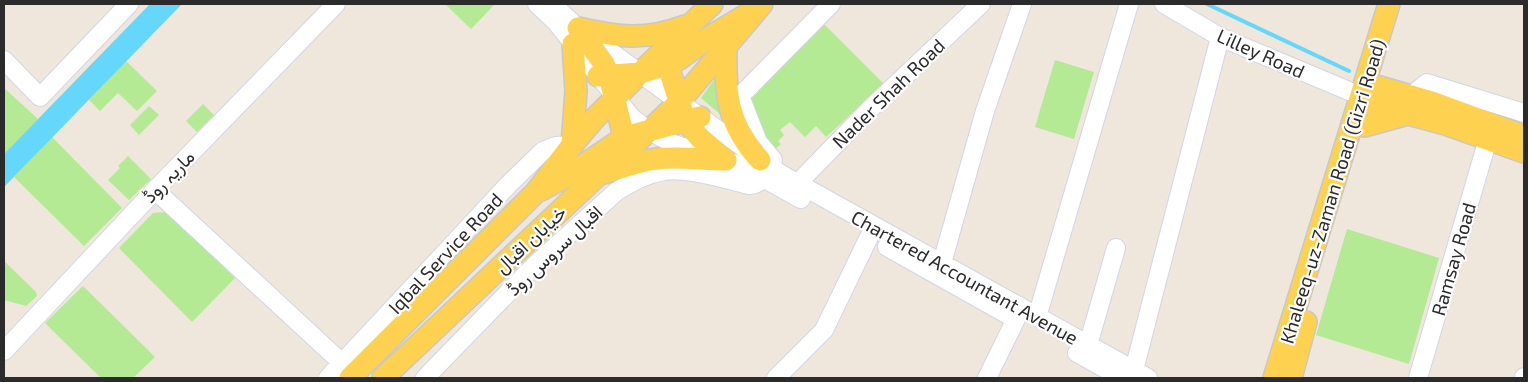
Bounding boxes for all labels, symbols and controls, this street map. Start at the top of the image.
street label: Lilley Road [1214,23,1308,83]
street label: Nader Shah Road [827,33,949,153]
street label: Khaleeq-uz-Zaman Road (Gizri Road) [1275,36,1389,346]
street label: ماریہ روڈ [137,145,199,208]
street label: Iqbal Service Road [383,188,507,318]
street label: خیابان اقبال [490,200,571,279]
street label: اقبال سروس روڈ [502,200,607,301]
street label: Ramsay Road [1426,200,1480,318]
street label: Chartered Accountant Avenue [848,205,1082,349]

